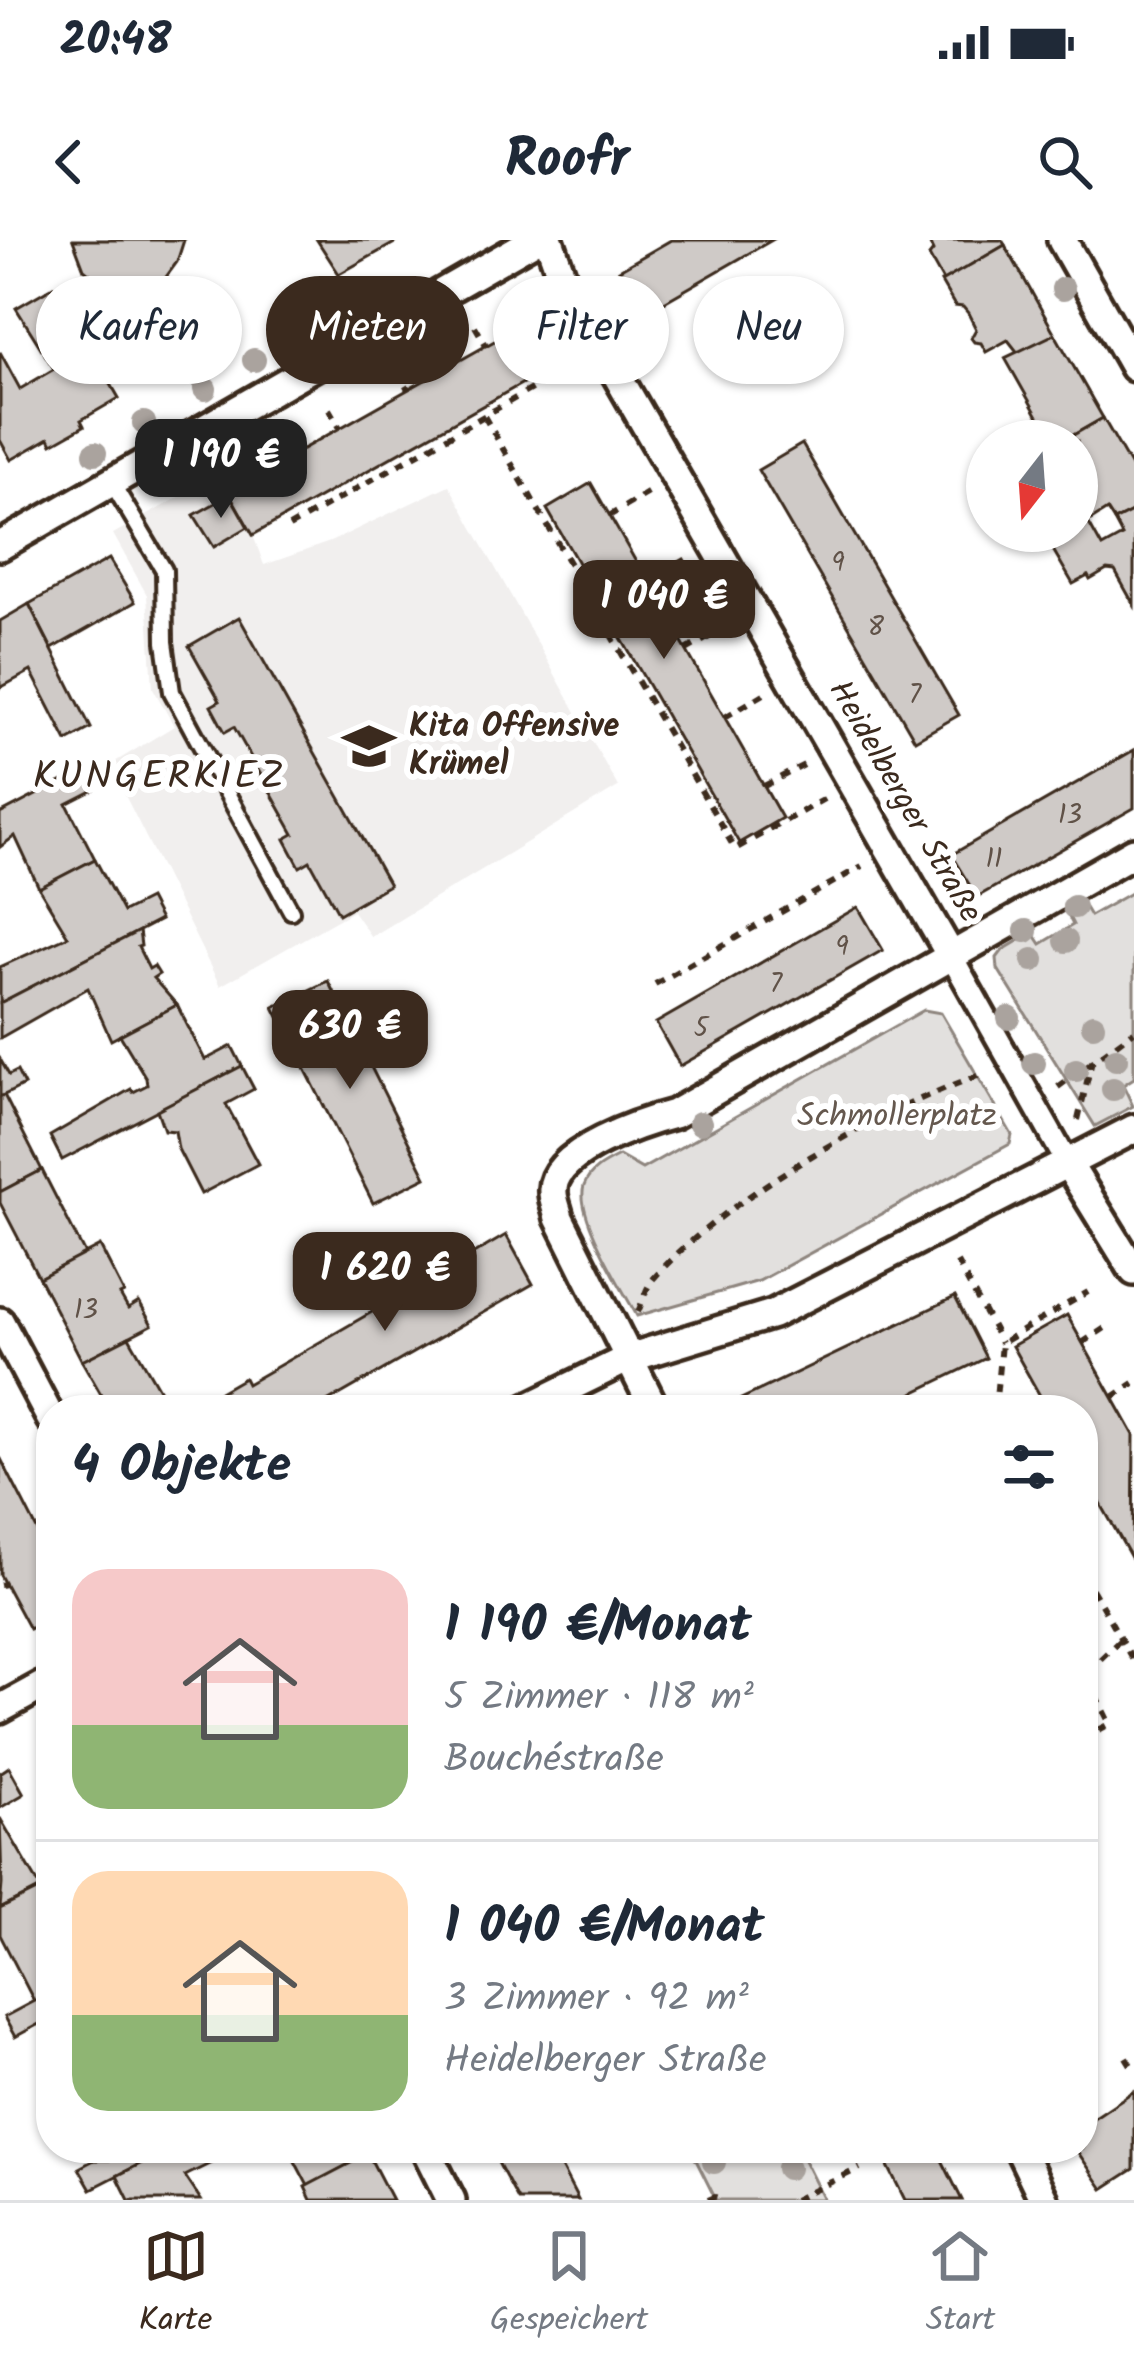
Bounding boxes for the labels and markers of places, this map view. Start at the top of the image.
pin: 1 190 € [110,419,332,521]
pin: 1 040 € [553,560,775,662]
place label: Kita Offensive Krümel [409,701,619,792]
school or university icon: Kita Offensive Krümel [340,717,398,775]
pin: 630 € [266,990,434,1092]
pin: 1 620 € [274,1232,496,1334]

